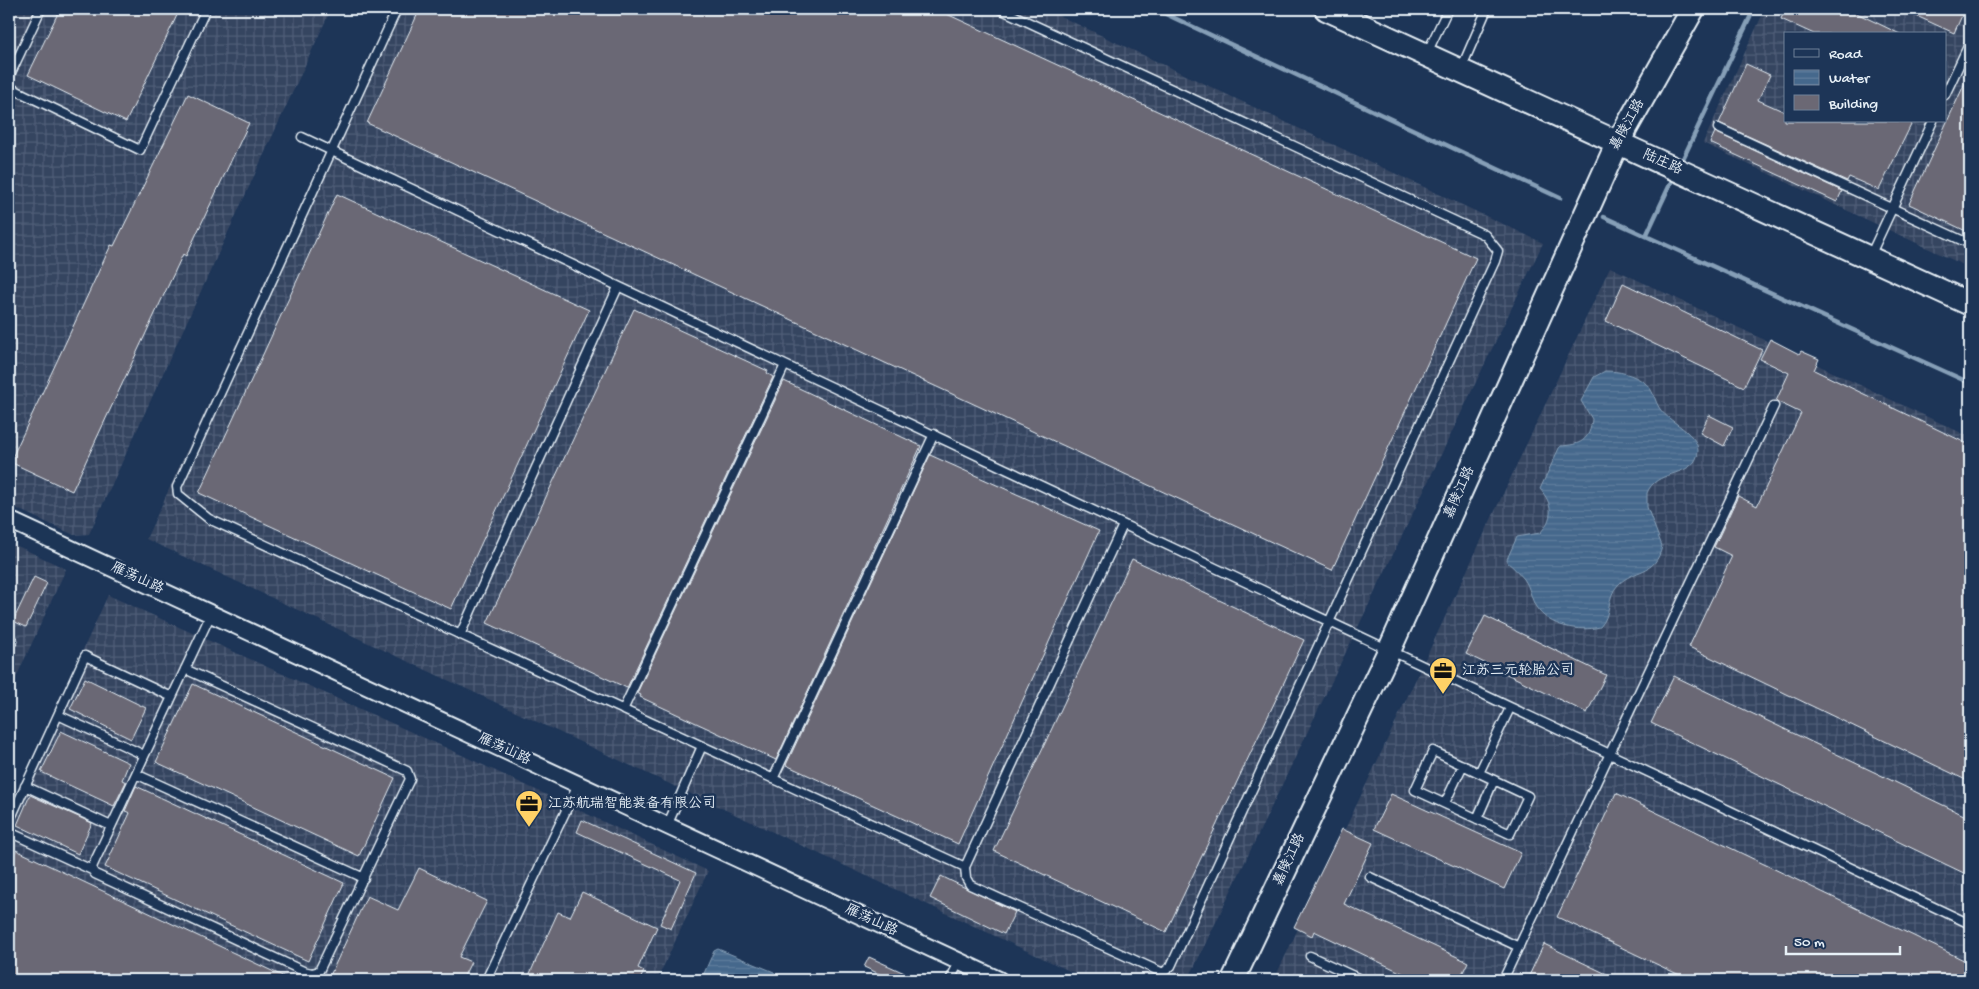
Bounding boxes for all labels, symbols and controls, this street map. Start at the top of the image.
legend [1784,32,1946,122]
text: Road [1829,46,1863,64]
text: Water [1829,70,1871,88]
street label: 嘉陵江路 [1606,96,1649,154]
text: Building [1828,96,1878,114]
street label: 陆庄路 [1639,146,1685,179]
street label: 嘉陵江路 [1440,464,1479,522]
street label: 雁荡山路 [108,559,166,599]
office icon: 江苏三元轮胎公司 [1428,656,1458,695]
place label: 江苏三元轮胎公司 [1462,662,1574,680]
street label: 雁荡山路 [475,730,533,770]
office icon: 江苏航瑞智能装备有限公司 [514,789,544,828]
place label: 江苏航瑞智能装备有限公司 [548,795,716,813]
street label: 嘉陵江路 [1270,831,1310,889]
street label: 雁荡山路 [842,901,900,941]
scale bar [1786,924,1900,956]
text: 50 m [1794,934,1825,952]

